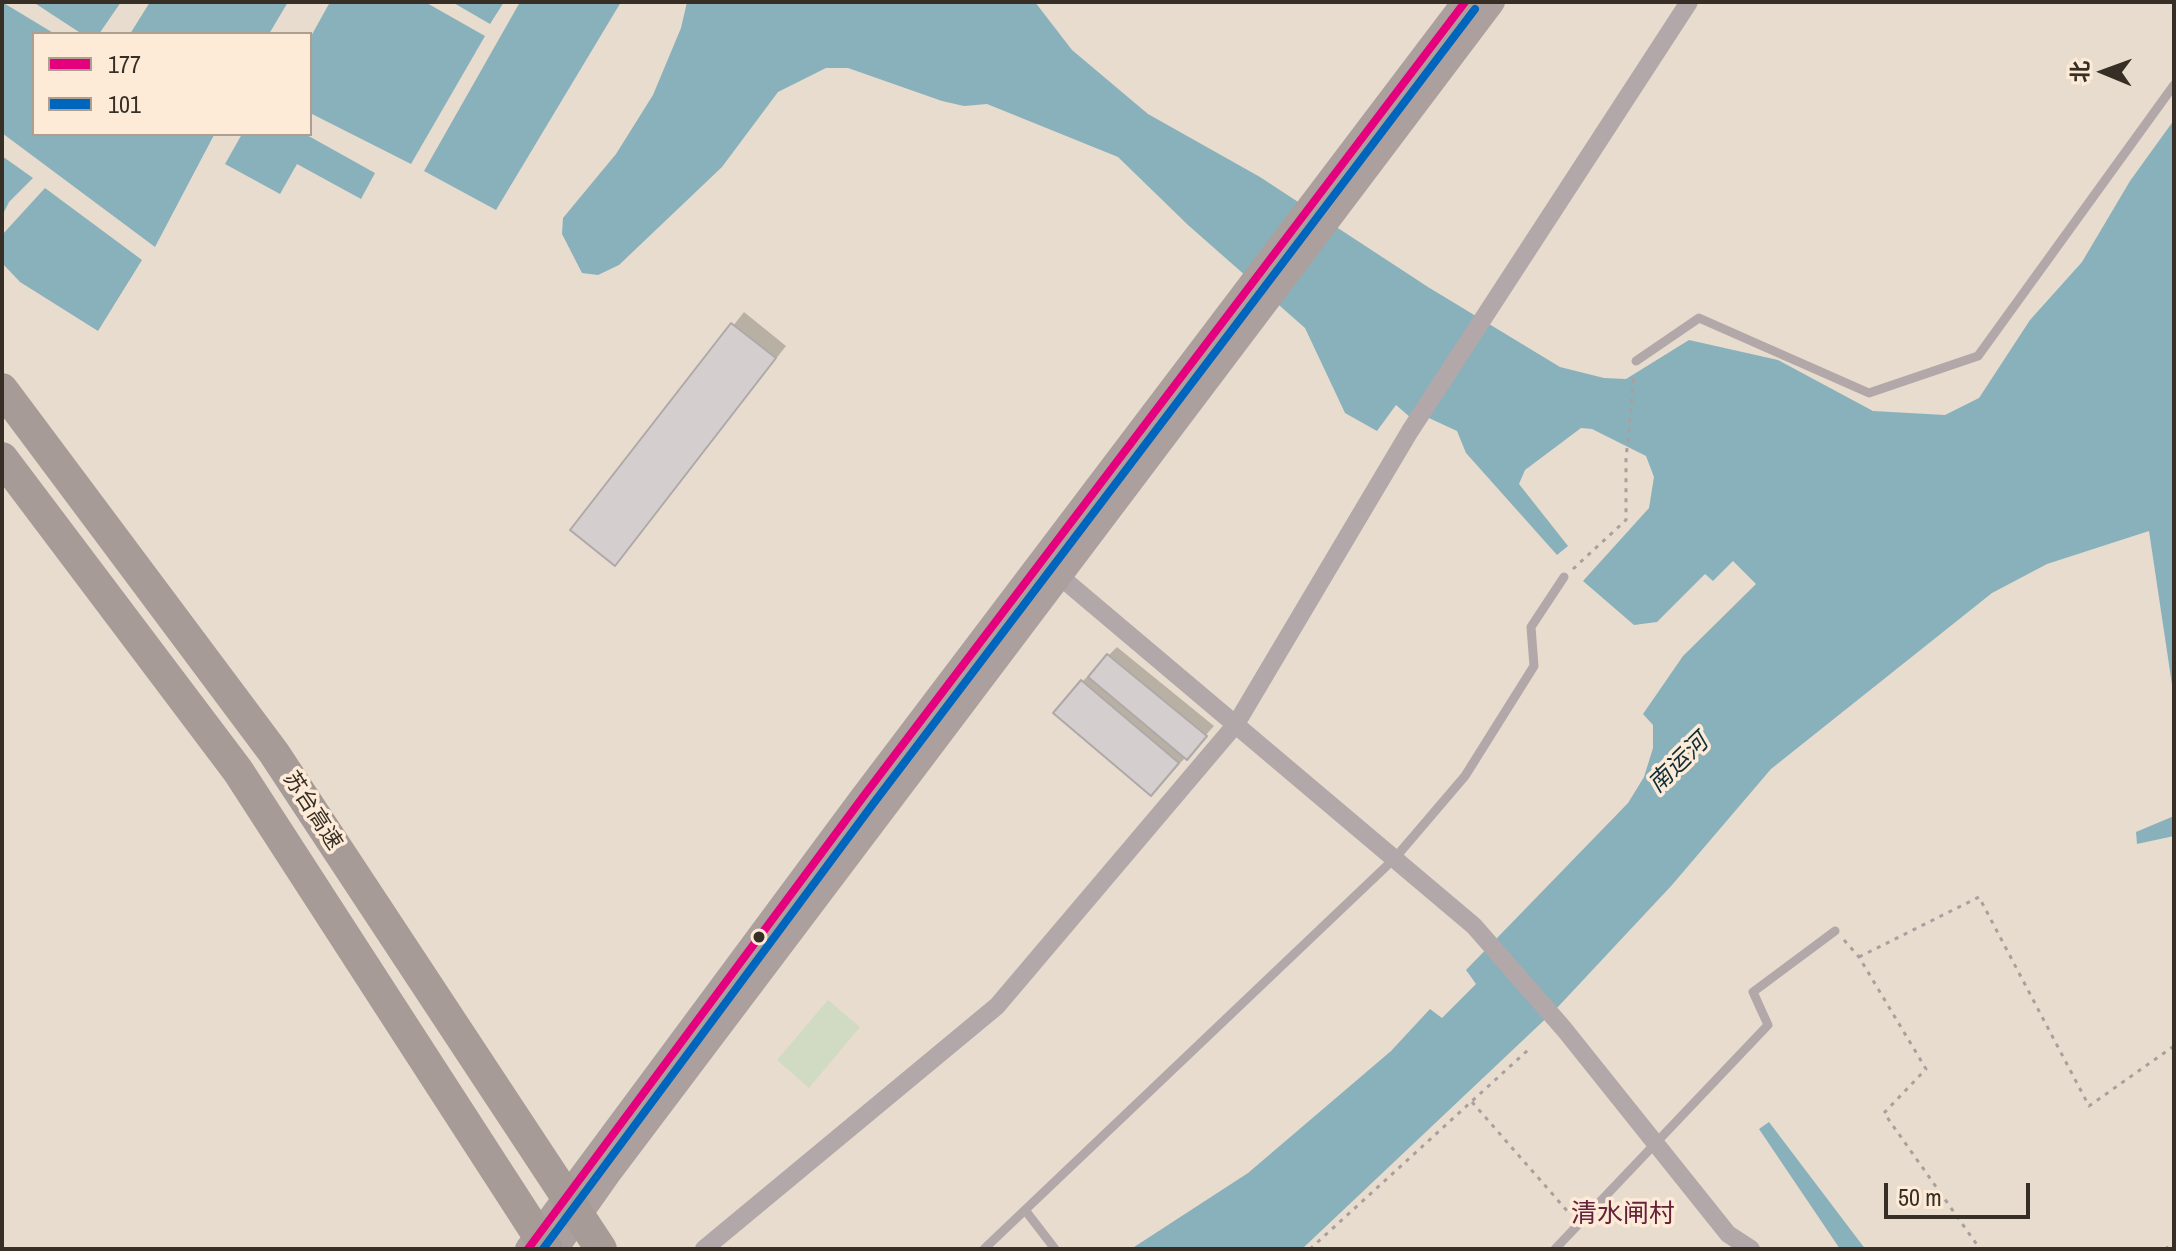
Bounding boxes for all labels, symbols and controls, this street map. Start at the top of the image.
legend [32,32,312,136]
north arrow [2064,32,2144,112]
text: 177 [108,48,141,80]
text: 北 [2065,60,2095,83]
text: 101 [108,88,141,120]
water label: 南运河 [1643,729,1715,799]
street label: 苏台高速 [277,767,347,855]
unlabelled marker [751,929,767,945]
scale bar [1888,1167,2034,1217]
text: 50 m [1898,1181,1942,1213]
district label: 清水闸村 [1571,1199,1675,1231]

